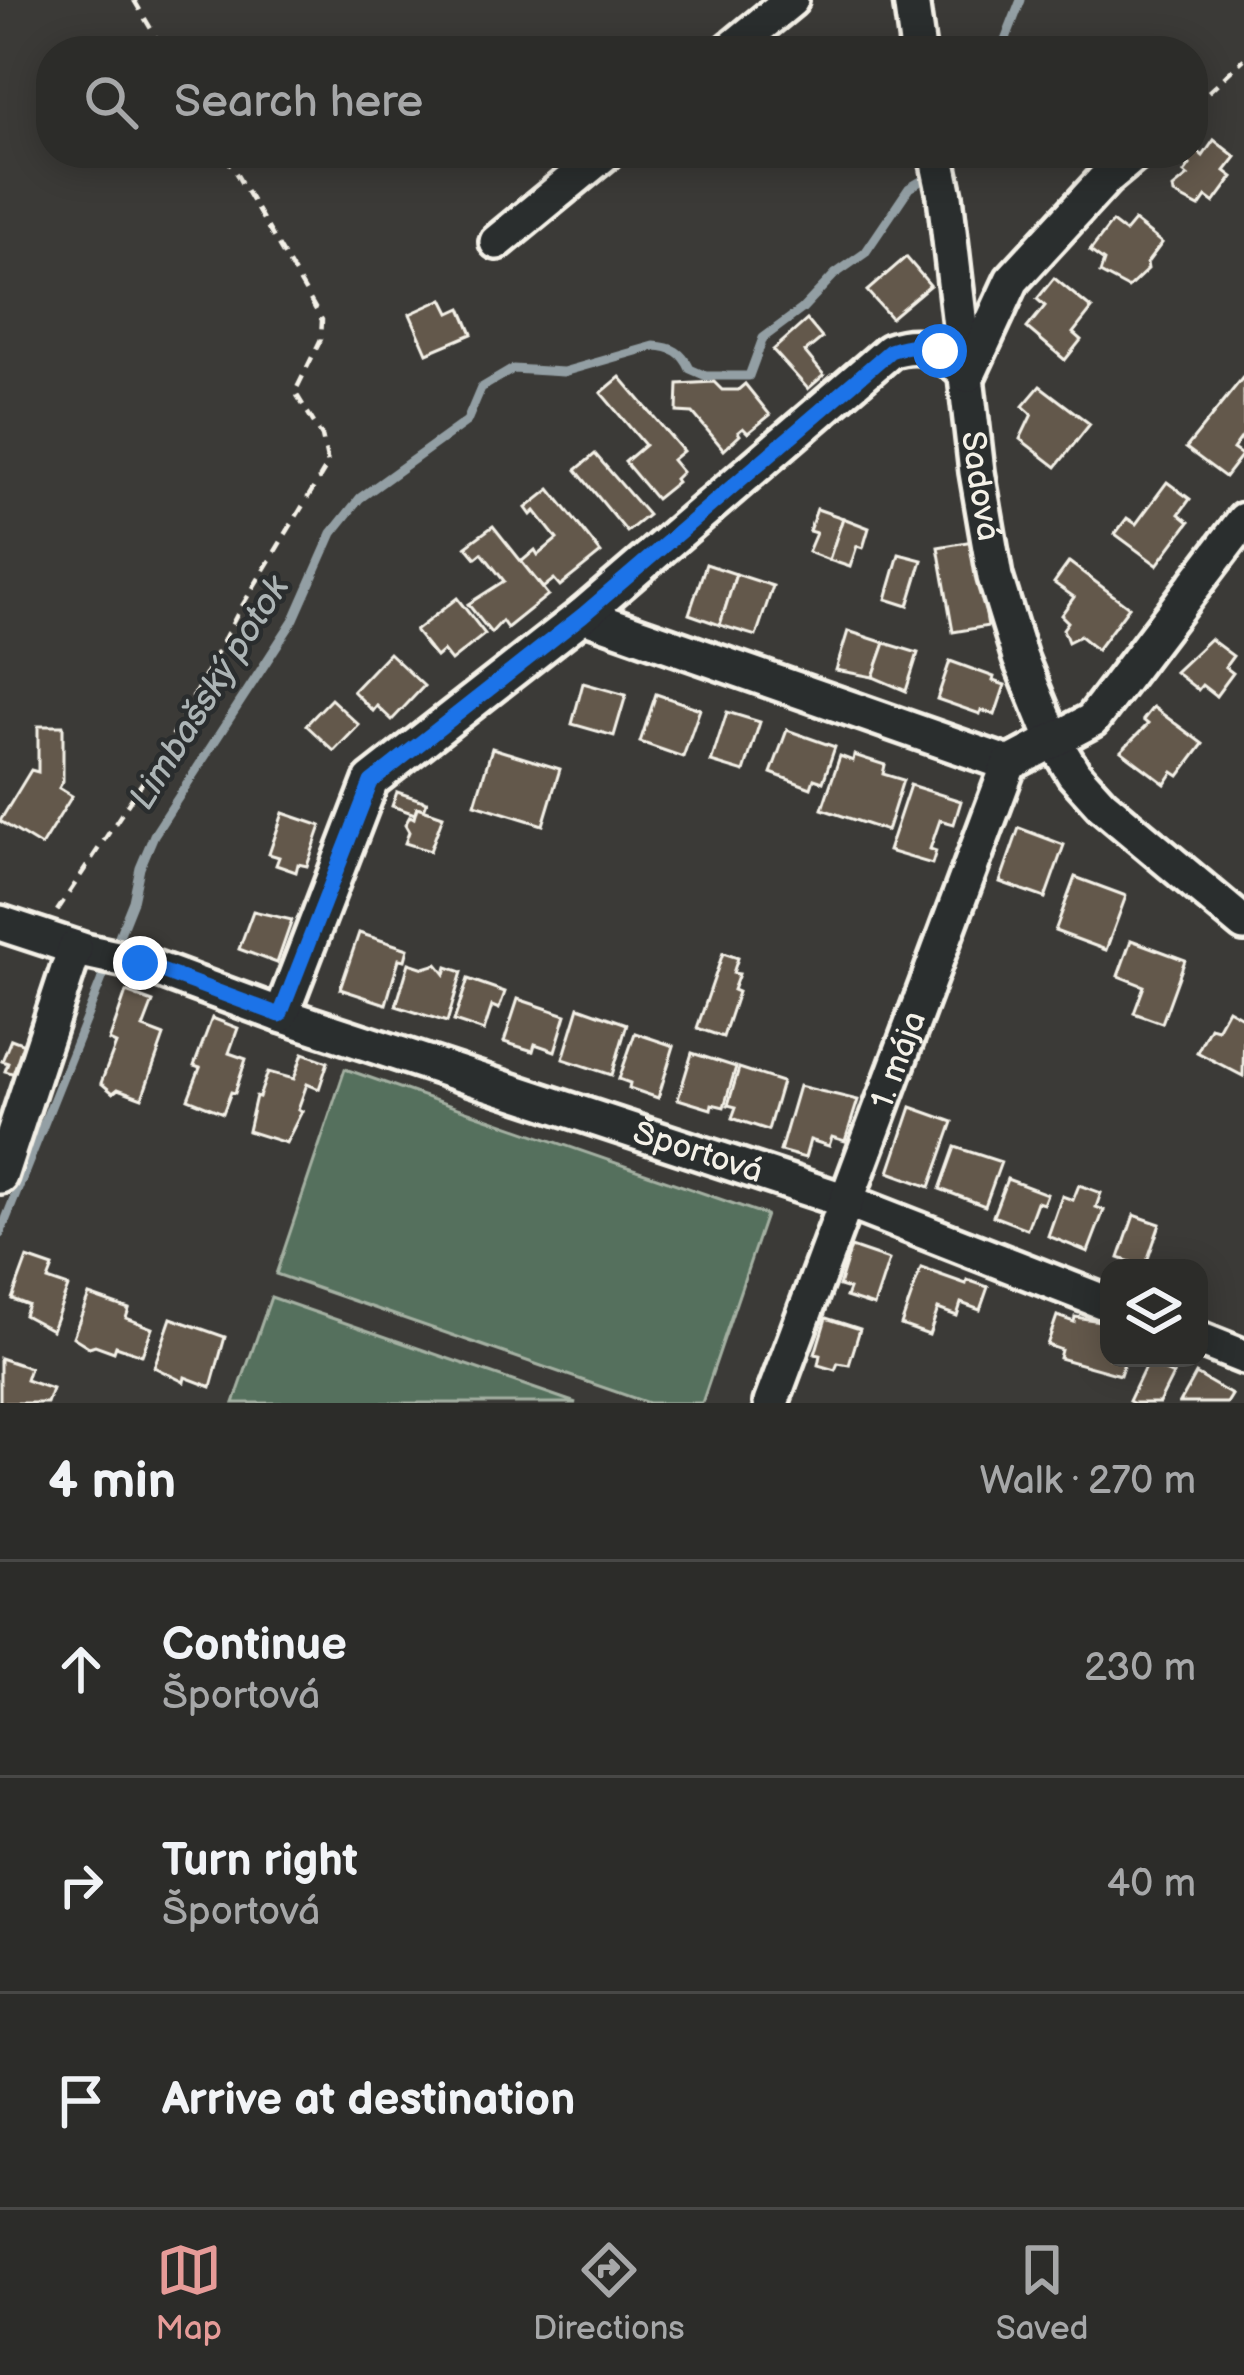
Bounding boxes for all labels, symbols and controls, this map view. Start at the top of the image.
search box [36,36,1208,168]
icon: search [78,69,144,135]
text: Search here [174,75,423,130]
route start [913,324,967,378]
street label: Sadová [952,429,1008,544]
water label: Limbašský potok [121,567,300,818]
route end [113,936,167,990]
street label: 1. mája [862,1006,935,1114]
street label: Športová [628,1111,768,1192]
map controls [1100,1259,1208,1367]
button: layers [1100,1259,1208,1367]
text: 4 min [48,1451,176,1512]
text: Walk · 270 m [979,1458,1196,1505]
text: Continue [162,1618,347,1673]
icon: ahead [48,1636,114,1702]
text: 230 m [1084,1645,1196,1692]
text: Športová [162,1673,320,1720]
text: Turn right [162,1834,358,1889]
icon: right [48,1852,114,1918]
text: 40 m [1106,1861,1196,1908]
text: Športová [162,1889,320,1936]
icon: arrive [48,2068,114,2134]
text: Arrive at destination [162,2073,575,2128]
tab: Map [156,2237,222,2349]
tab: Directions [533,2237,685,2349]
tab: Saved [996,2237,1088,2349]

